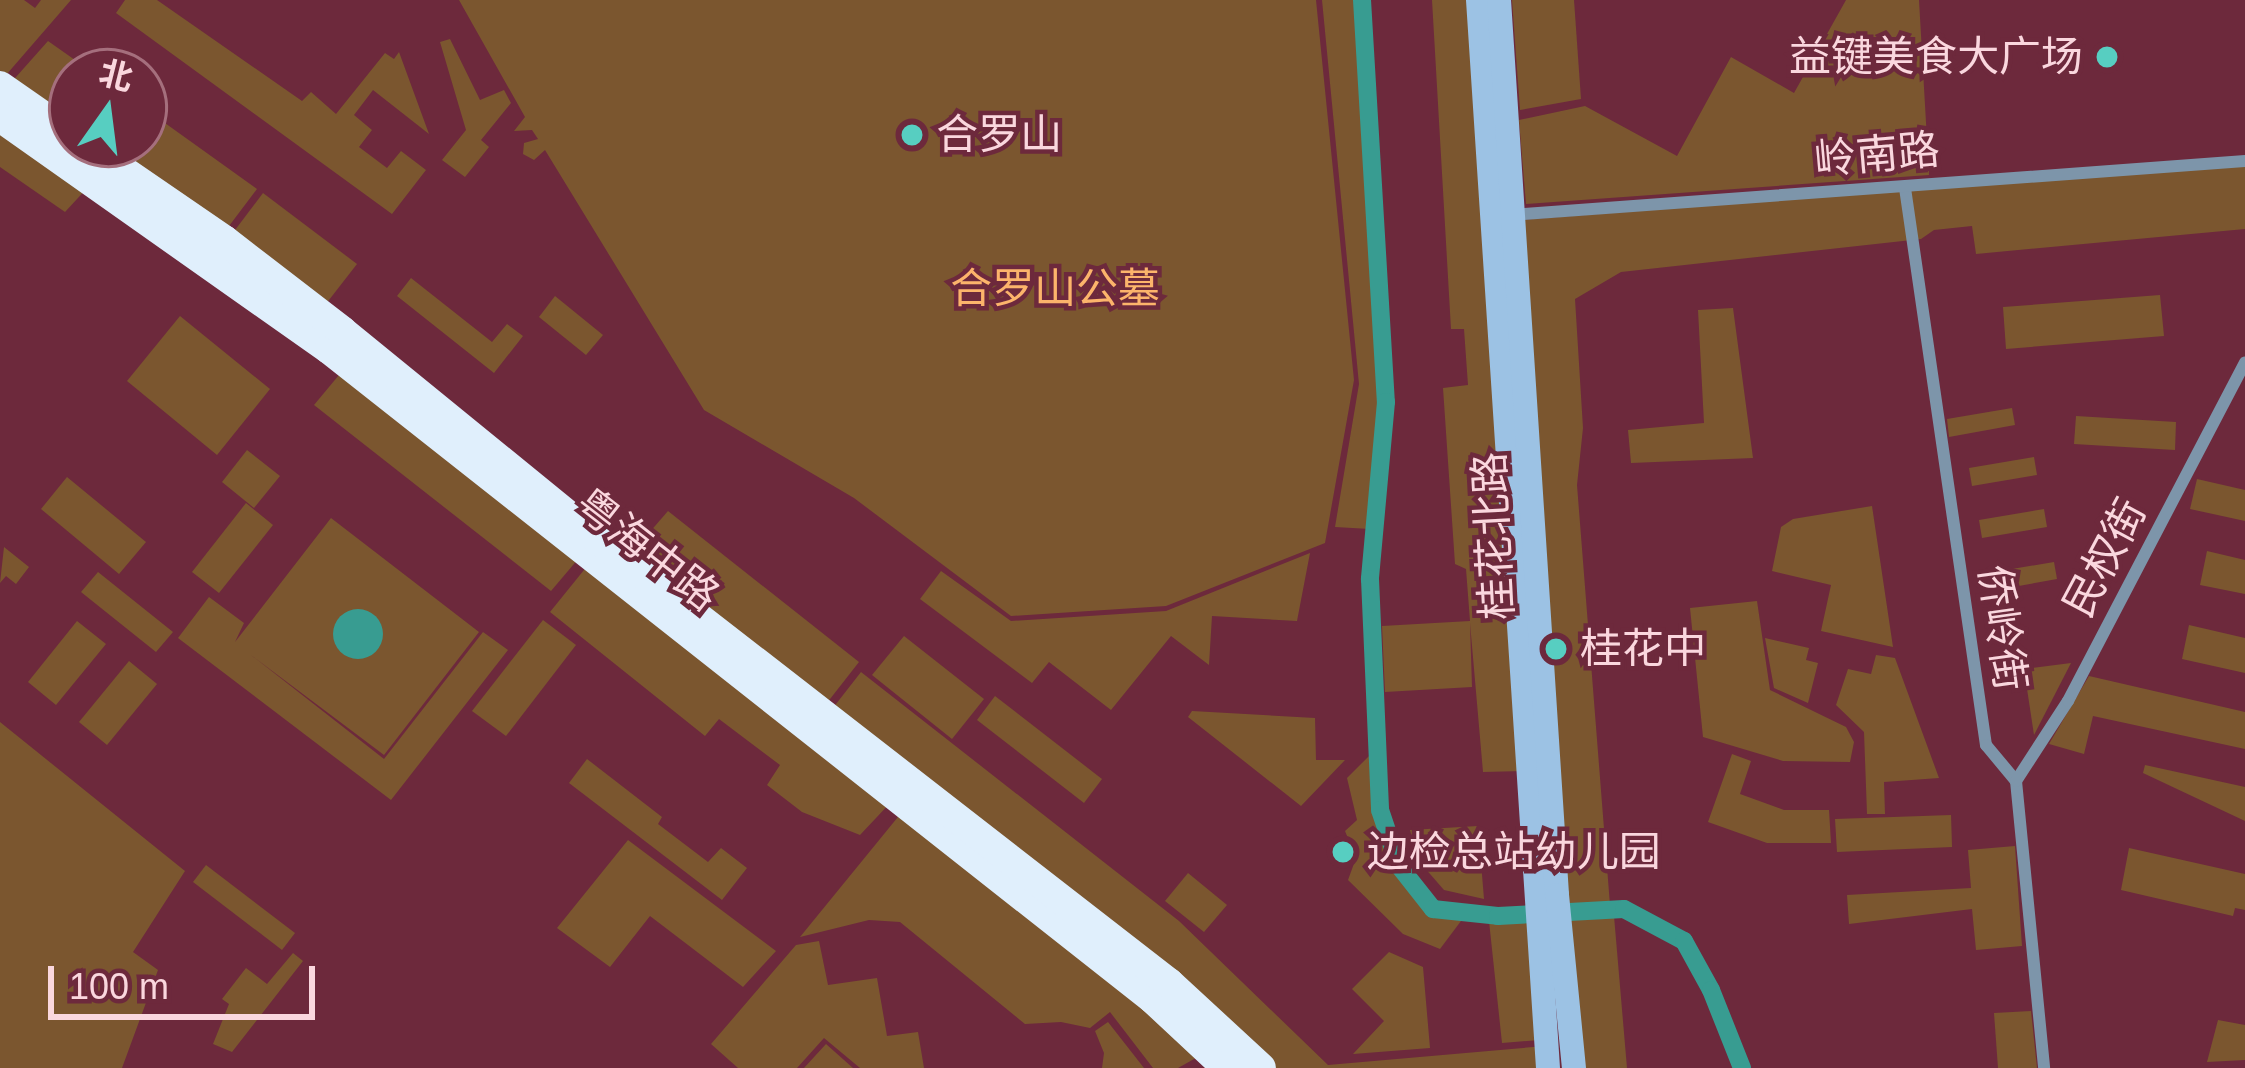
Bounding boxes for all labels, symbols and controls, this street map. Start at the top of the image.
place label: 益键美食大广场 [1789,32,2083,82]
marker: 益键美食大广场 [2094,44,2120,70]
north arrow [48,48,168,168]
text: 北 [96,54,137,97]
place label: 合罗山 [936,110,1062,160]
marker: 合罗山 [899,122,925,148]
street label: 岭南路 [1812,124,1942,186]
park label: 合罗山公墓 [950,264,1160,314]
street label: 桂花北路 [1464,451,1524,621]
street label: 粤海中路 [565,478,729,622]
street label: 民权街 [2053,491,2157,625]
street label: 侨岭街 [1968,562,2036,694]
place label: 桂花中 [1580,624,1706,674]
marker: 桂花中 [1543,636,1569,662]
place label: 边检总站幼儿园 [1367,827,1661,877]
marker: 边检总站幼儿园 [1330,839,1356,865]
scale bar [54,942,321,1016]
text: 100 m [69,966,169,1007]

